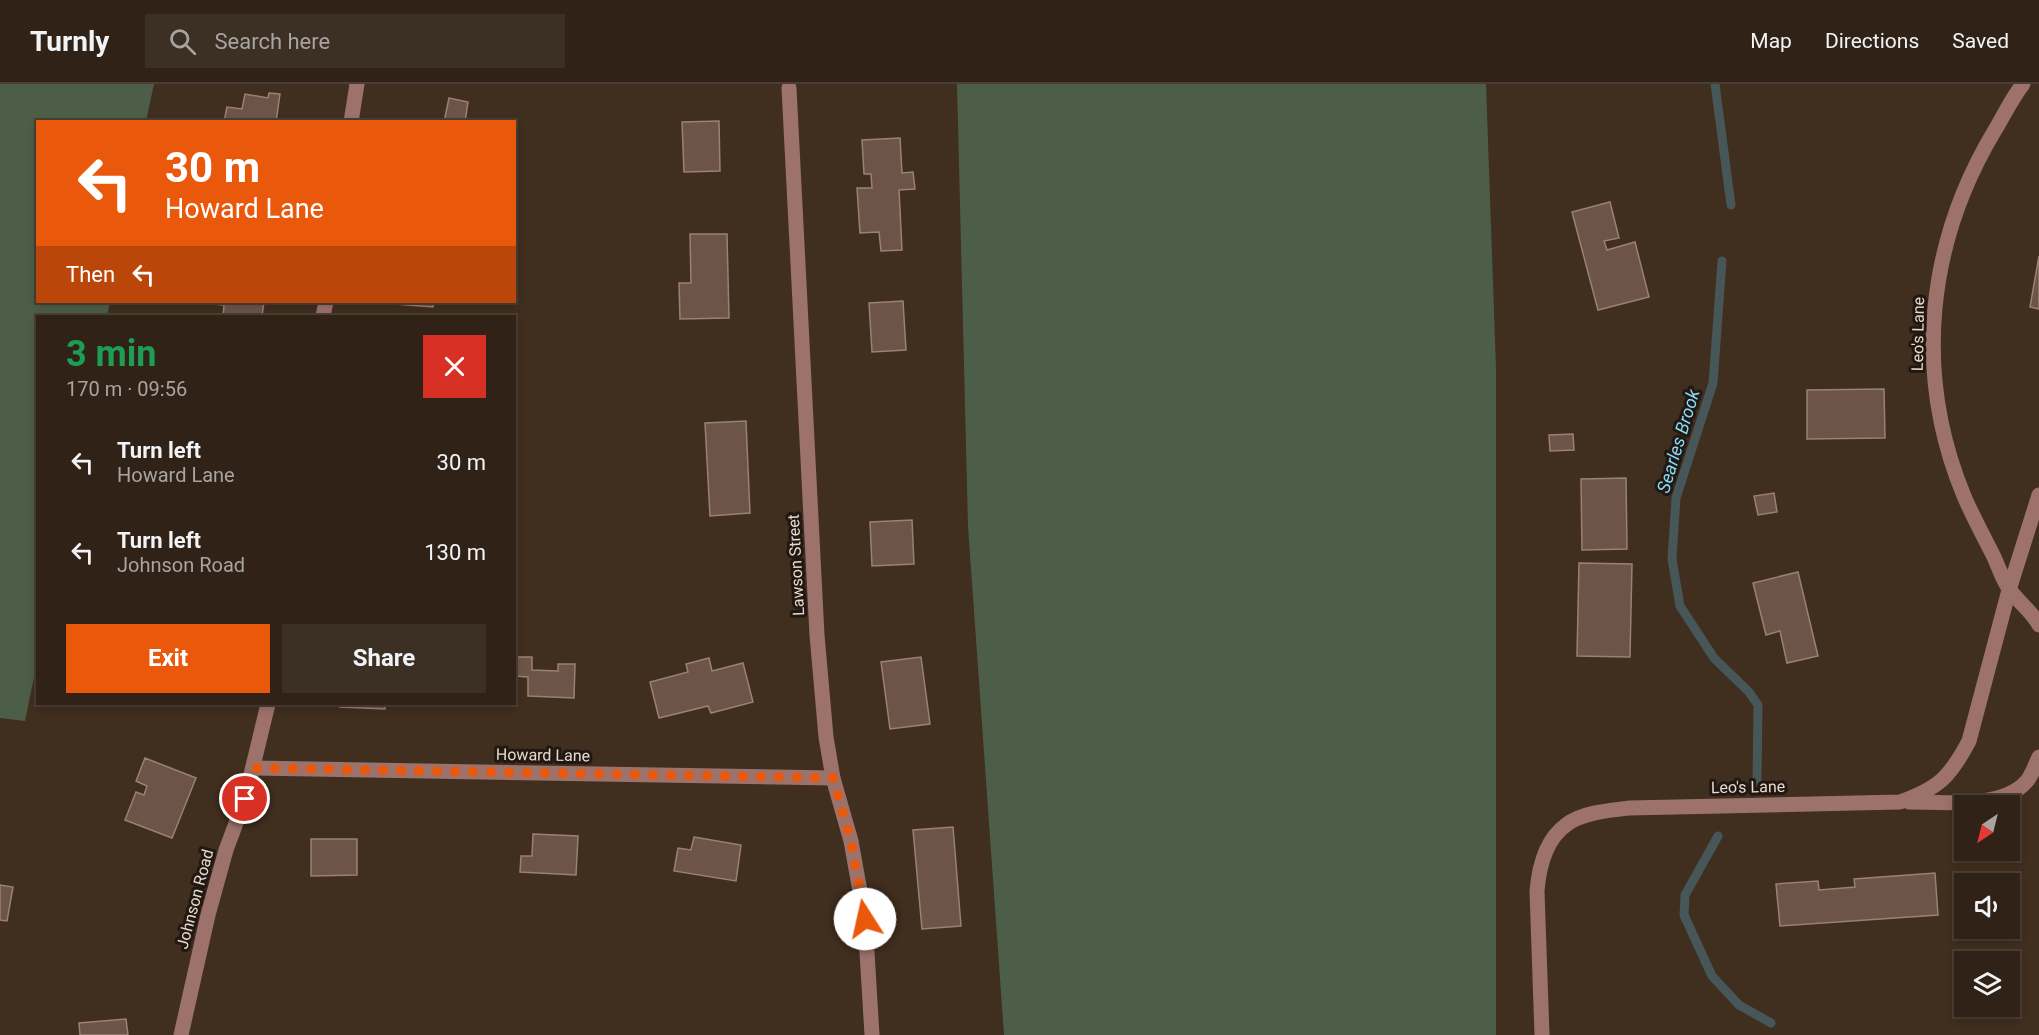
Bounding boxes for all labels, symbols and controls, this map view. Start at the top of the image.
search box [145,14,565,68]
text: Turnly [30,25,109,58]
icon: search [166,25,199,58]
text: Search here [214,29,330,54]
text: Map [1750,29,1792,53]
text: Directions [1825,29,1919,53]
text: Saved [1952,29,2009,53]
text: 30 m [165,143,260,192]
icon: left [66,144,144,222]
text: Howard Lane [165,193,324,225]
icon: left [127,258,160,291]
text: Then [66,262,115,287]
street label: Leo's Lane [1908,297,1928,371]
text: 3 min [66,333,157,375]
button: close [423,335,486,398]
text: 170 m · 09:56 [66,377,187,401]
water label: Searles Brook [1652,385,1704,495]
text: Turn left [117,438,201,463]
icon: left [66,446,99,479]
text: 30 m [437,450,486,475]
text: Howard Lane [117,463,235,487]
street label: Lawson Street [784,514,808,616]
text: Turn left [117,528,201,553]
icon: left [66,536,99,569]
text: 130 m [424,540,486,565]
text: Johnson Road [117,553,245,577]
button: Exit [66,624,270,693]
button: Share [282,624,486,693]
street label: Howard Lane [496,745,590,765]
pin [219,773,270,824]
street label: Leo's Lane [1711,777,1785,797]
icon: arrive [228,782,261,815]
north arrow [1954,795,2020,861]
map controls [1954,795,2020,1017]
street label: Johnson Road [173,847,217,951]
button: sound [1954,873,2020,939]
position arrow [833,887,897,951]
button: layers [1954,951,2020,1017]

